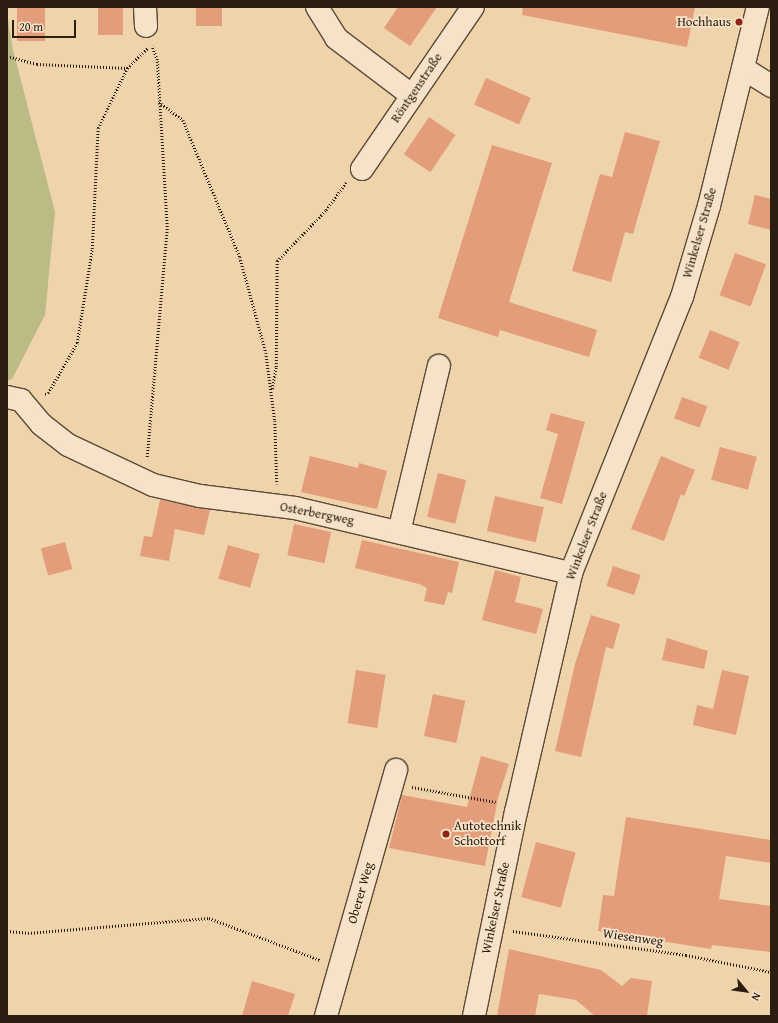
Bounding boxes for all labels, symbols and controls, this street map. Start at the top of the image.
scale bar [14,12,78,38]
place label: Hochhaus [677,14,731,30]
marker: Hochhaus [734,17,744,27]
text: 20 m [19,18,43,35]
street label: Röntgenstraße [388,50,446,126]
street label: Winkelser Straße [680,186,720,280]
street label: Winkelser Straße [563,490,611,582]
street label: Osterbergweg [279,499,355,529]
place label: Autotechnik Schottorf [454,819,521,850]
marker: Autotechnik Schottorf [441,829,451,839]
street label: Oberer Weg [345,860,377,926]
street label: Winkelser Straße [479,861,513,955]
street label: Wiesenweg [602,926,664,950]
north arrow [726,971,766,1011]
text: N [748,990,765,1004]

